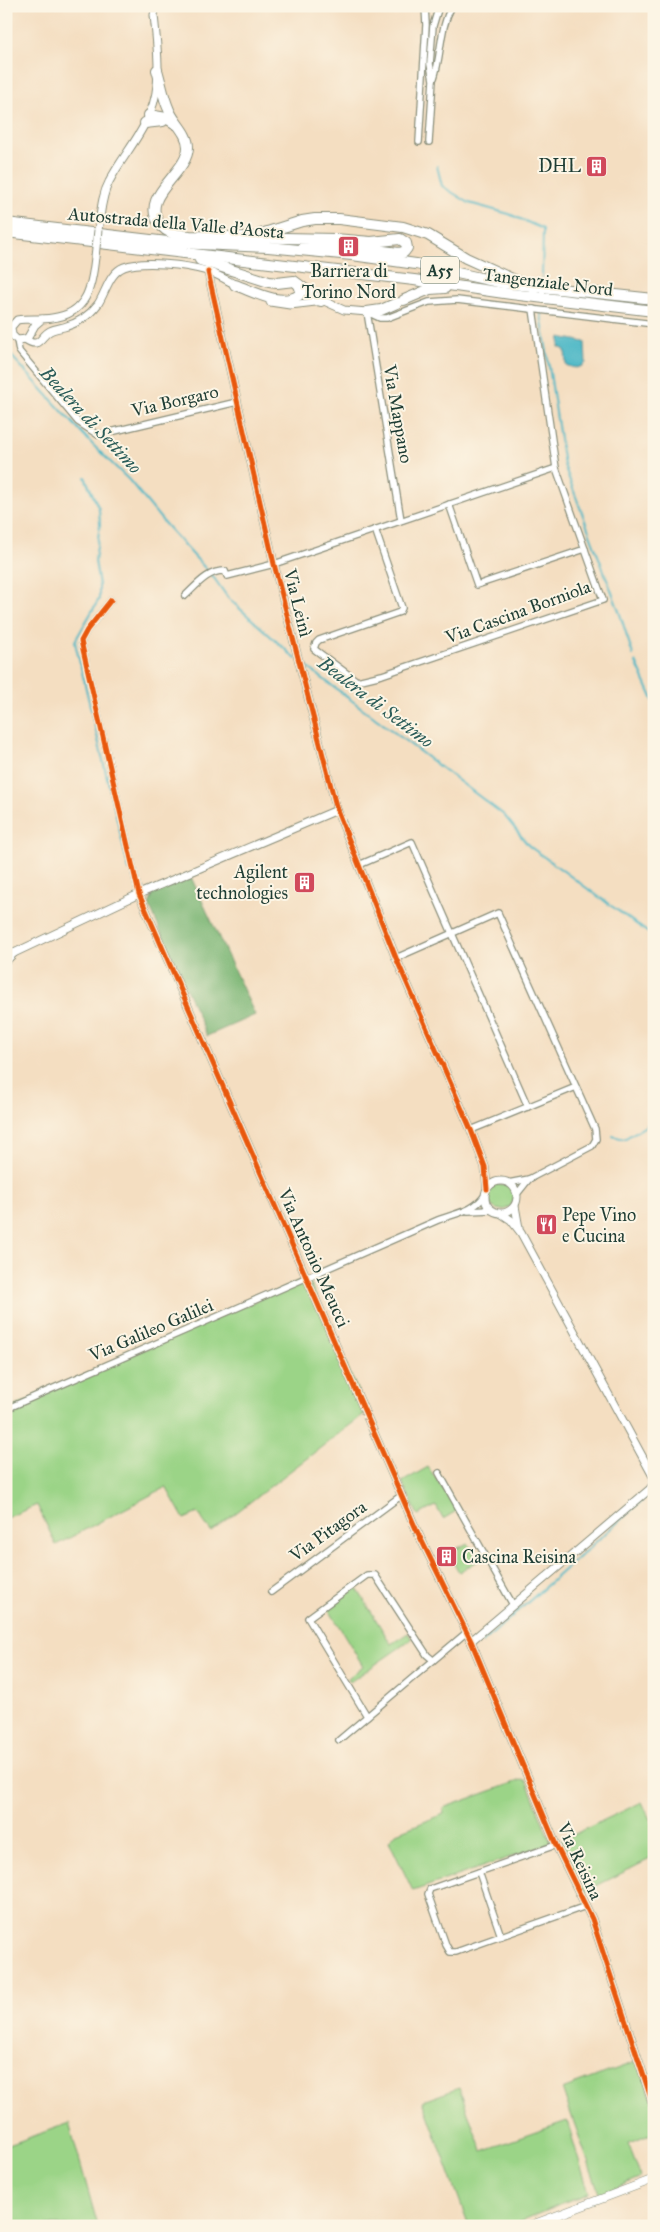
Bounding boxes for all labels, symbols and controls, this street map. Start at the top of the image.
building icon: DHL [585,154,609,178]
place label: DHL [538,155,582,177]
street label: Autostrada della Valle d'Aosta [66,203,285,243]
building icon: Barriera di Torino Nord [337,234,361,258]
road number: A55 [421,256,459,284]
place label: Barriera di Torino Nord [302,260,396,303]
street label: Tangenziale Nord [481,263,614,302]
water label: Bealera di Settimo [35,361,147,478]
street label: Via Mappano [378,362,417,465]
street label: Via Borgaro [128,380,221,423]
street label: Via Leinì [279,566,317,639]
street label: Via Cascina Borniola [441,575,594,649]
water label: Bealera di Settimo [313,651,438,753]
place label: Agilent technologies [196,861,289,905]
building icon: Agilent technologies [292,870,316,894]
street label: Via Antonio Meucci [273,1184,354,1331]
place label: Pepe Vino e Cucina [562,1204,636,1247]
restaurant icon: Pepe Vino e Cucina [534,1213,558,1237]
street label: Via Galileo Galilei [85,1294,216,1366]
street label: Via Pitagora [284,1495,372,1568]
building icon: Cascina Reisina [434,1545,458,1569]
place label: Cascina Reisina [462,1546,576,1568]
street label: Via Reisina [552,1818,608,1904]

